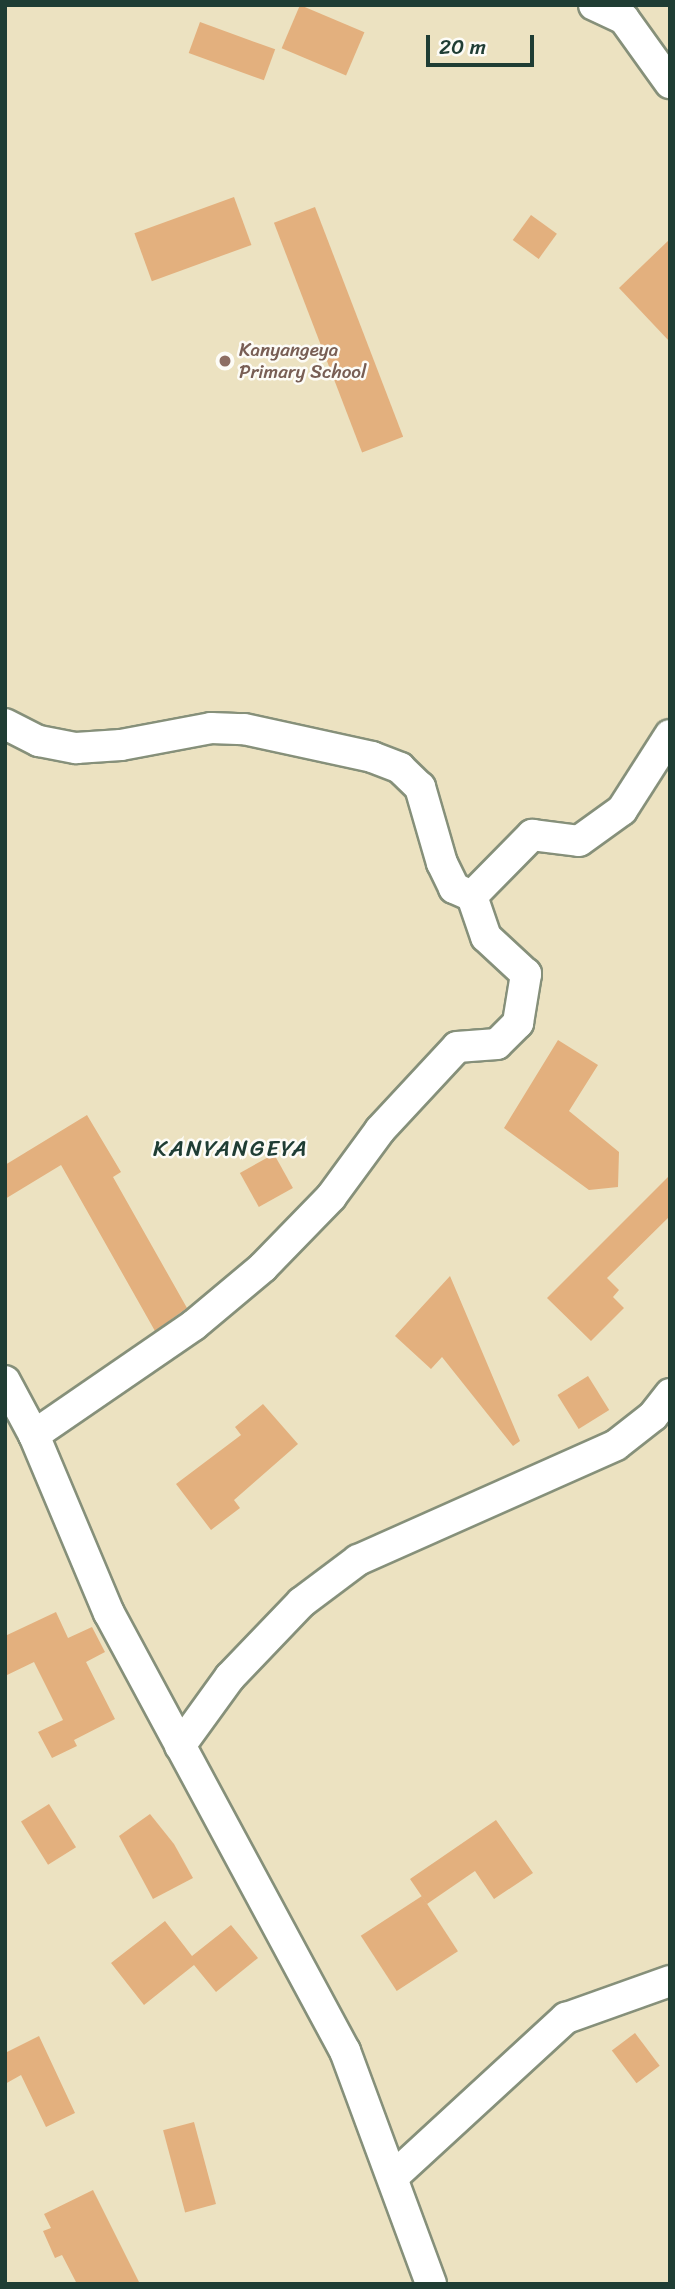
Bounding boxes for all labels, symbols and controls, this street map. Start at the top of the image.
scale bar [430,21,538,65]
text: 20 m [439,28,486,66]
place label: Kanyangeya Primary School [239,339,366,383]
marker: Kanyangeya Primary School [217,353,233,369]
district label: KANYANGEYA [154,1135,308,1163]

